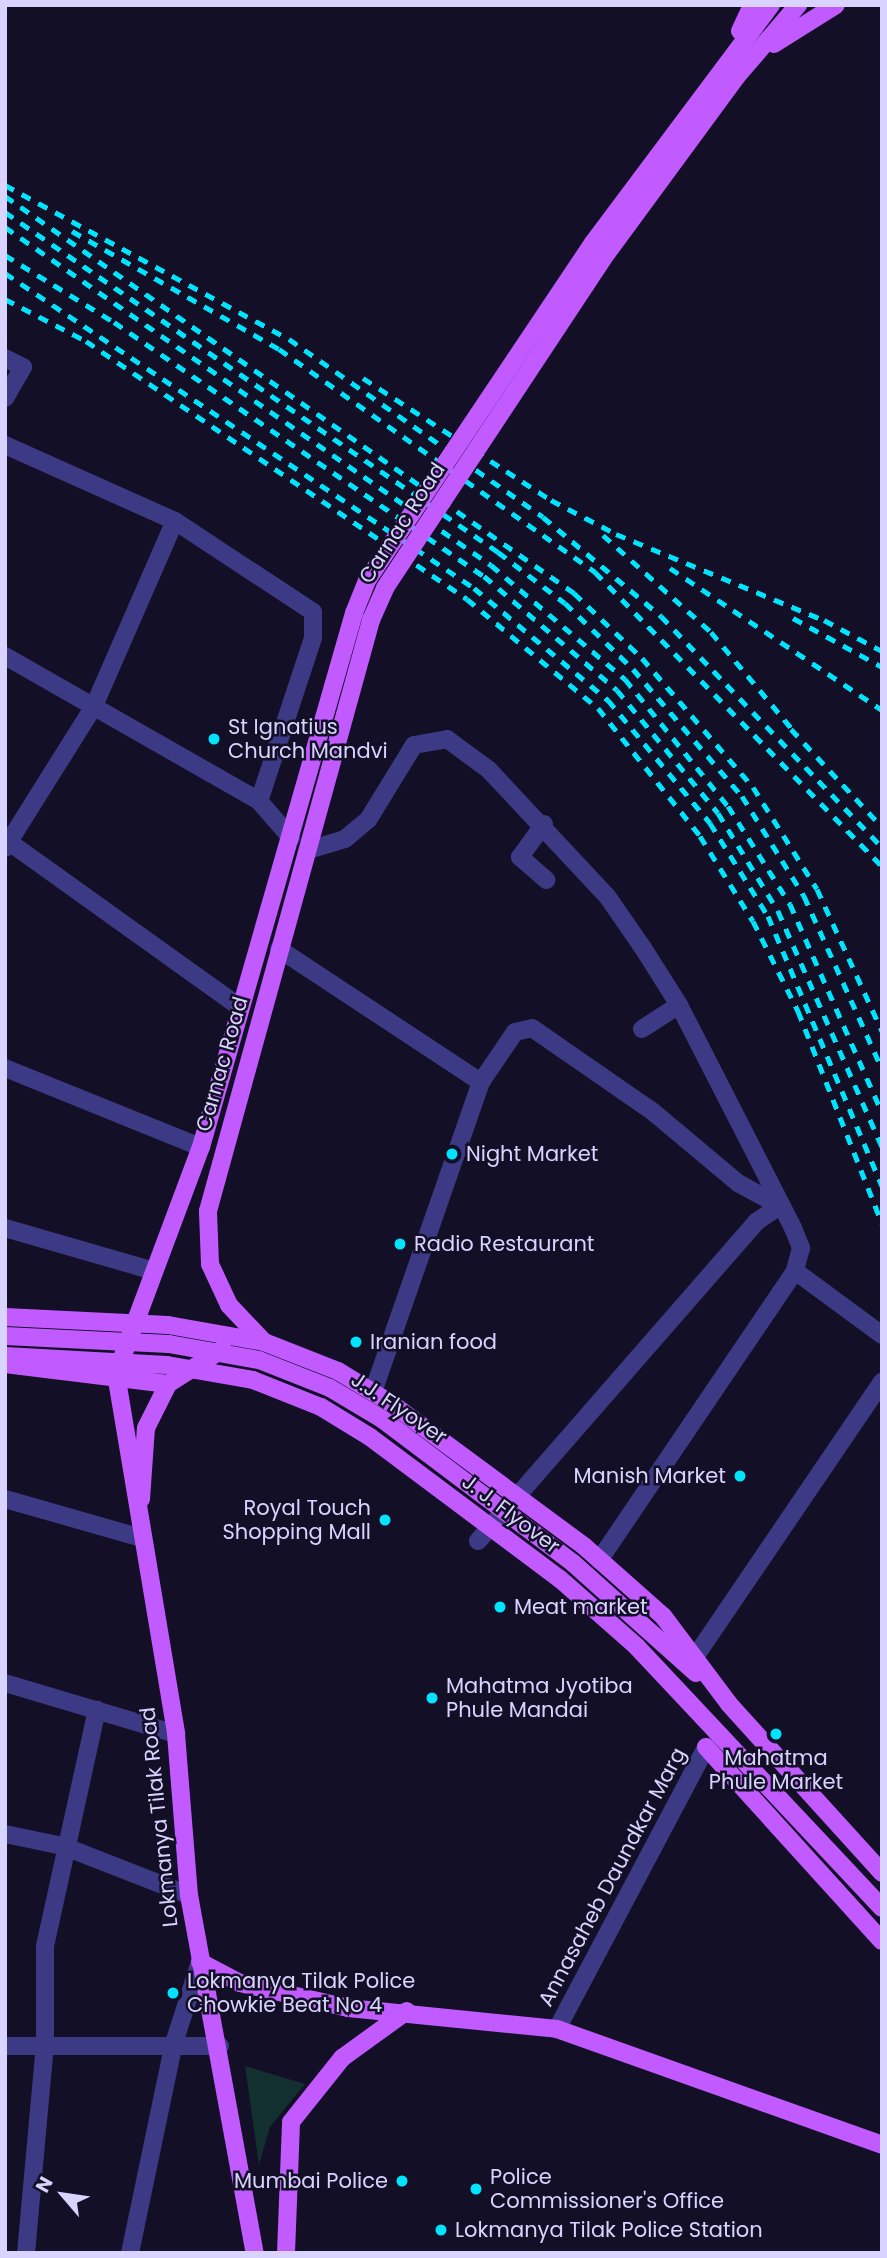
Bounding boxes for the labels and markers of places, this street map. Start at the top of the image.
place label: St Ignatius Church Mandvi [228,714,388,764]
marker: St Ignatius Church Mandvi [206,731,222,747]
place label: Night Market [466,1141,598,1167]
marker: Night Market [444,1146,460,1162]
place label: Radio Restaurant [414,1231,595,1257]
marker: Radio Restaurant [392,1236,408,1252]
place label: Iranian food [370,1329,497,1355]
marker: Iranian food [348,1334,364,1350]
place label: Manish Market [574,1463,726,1489]
marker: Manish Market [732,1468,748,1484]
place label: Royal Touch Shopping Mall [222,1495,371,1545]
marker: Royal Touch Shopping Mall [377,1512,393,1528]
place label: Meat market [514,1594,648,1620]
marker: Meat market [492,1599,508,1615]
place label: Mahatma Jyotiba Phule Mandai [446,1673,633,1723]
marker: Mahatma Jyotiba Phule Mandai [424,1690,440,1706]
marker: Mahatma Phule Market [768,1726,784,1742]
place label: Mahatma Phule Market [709,1745,843,1795]
place label: Lokmanya Tilak Police Chowkie Beat No 4 [187,1968,415,2018]
marker: Lokmanya Tilak Police Chowkie Beat No 4 [165,1985,181,2001]
place label: Police Commissioner's Office [490,2164,724,2214]
place label: Mumbai Police [234,2168,388,2194]
marker: Mumbai Police [394,2173,410,2189]
marker: Police Commissioner's Office [468,2181,484,2197]
place label: Lokmanya Tilak Police Station [455,2217,763,2243]
marker: Lokmanya Tilak Police Station [433,2222,449,2238]

